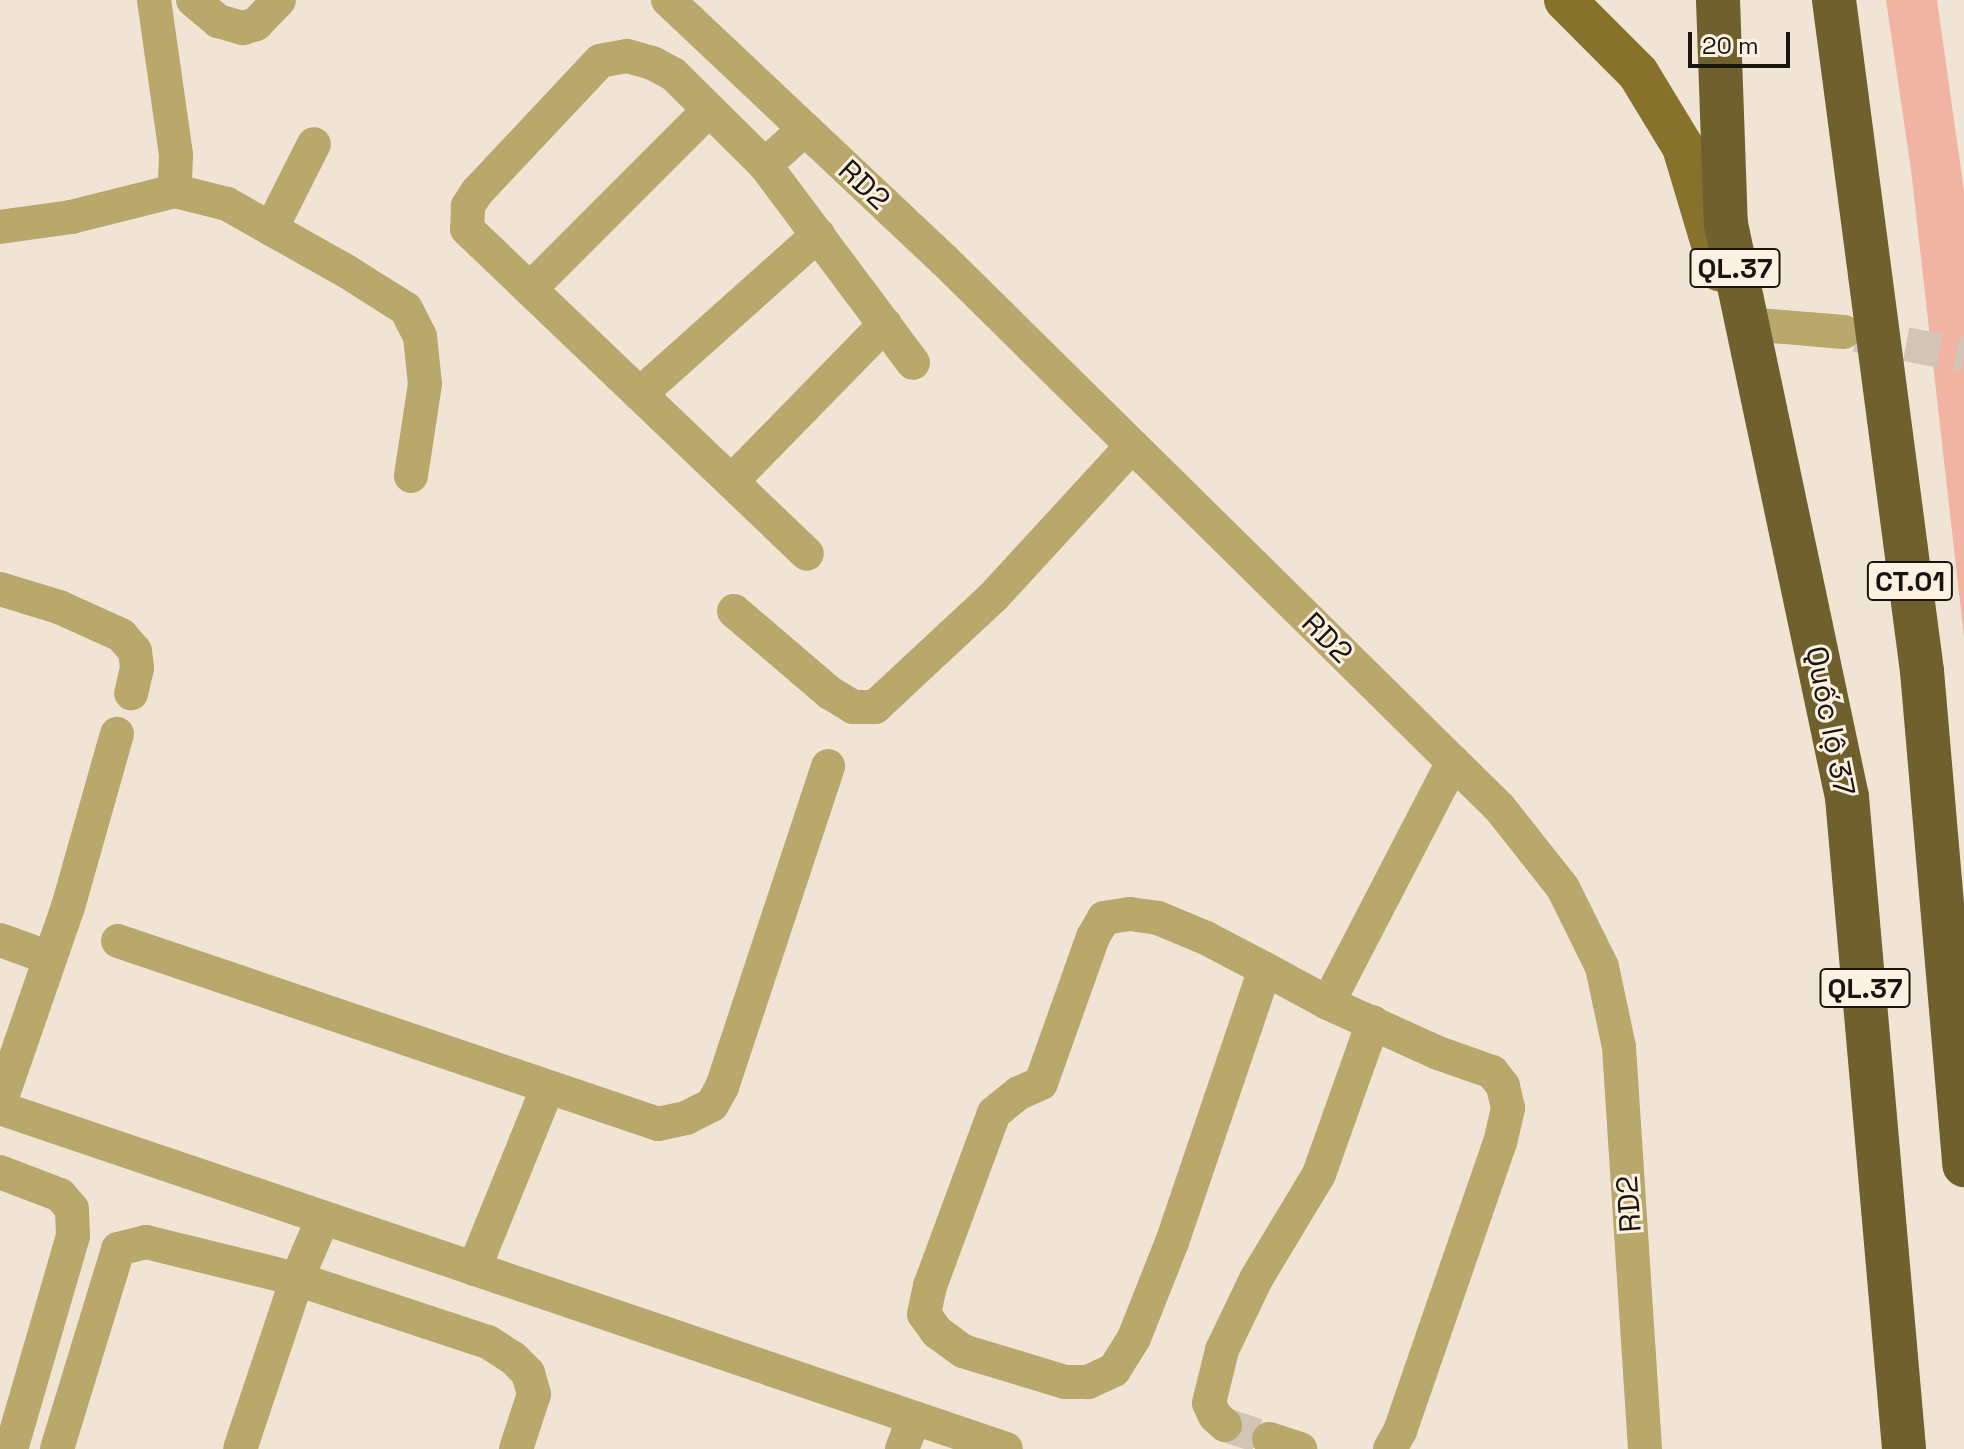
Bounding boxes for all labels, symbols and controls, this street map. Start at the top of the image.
scale bar [1692,16,1794,66]
text: 20 m [1702,30,1759,61]
street label: RD2 [831,152,897,218]
road number: QL.37 [1689,244,1781,292]
road number: CT.01 [1866,557,1954,605]
street label: RD2 [1294,605,1360,671]
street label: Quốc lộ 37 [1798,643,1862,799]
road number: QL.37 [1819,964,1911,1012]
street label: RD2 [1609,1174,1649,1234]

